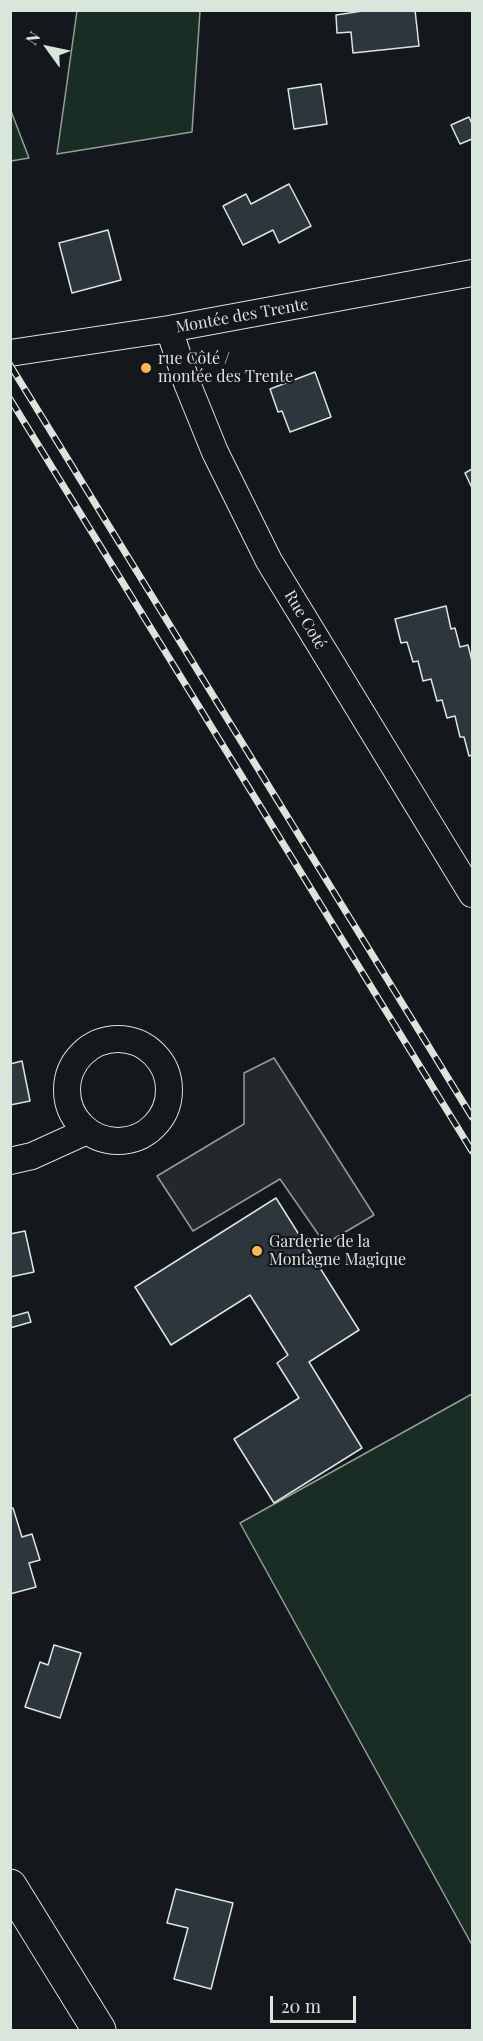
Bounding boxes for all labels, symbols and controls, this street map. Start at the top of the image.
north arrow [18,18,78,78]
text: N [21,27,44,48]
street label: Montée des Trente [174,295,310,337]
place label: rue Côté / montée des Trente [158,349,293,387]
marker: rue Côté / montée des Trente [139,361,153,375]
street label: Rue Coté [280,587,330,653]
place label: Garderie de la Montagne Magique [269,1232,406,1270]
marker: Garderie de la Montagne Magique [250,1244,264,1258]
scale bar [273,1984,358,2022]
text: 20 m [281,1994,321,2018]

